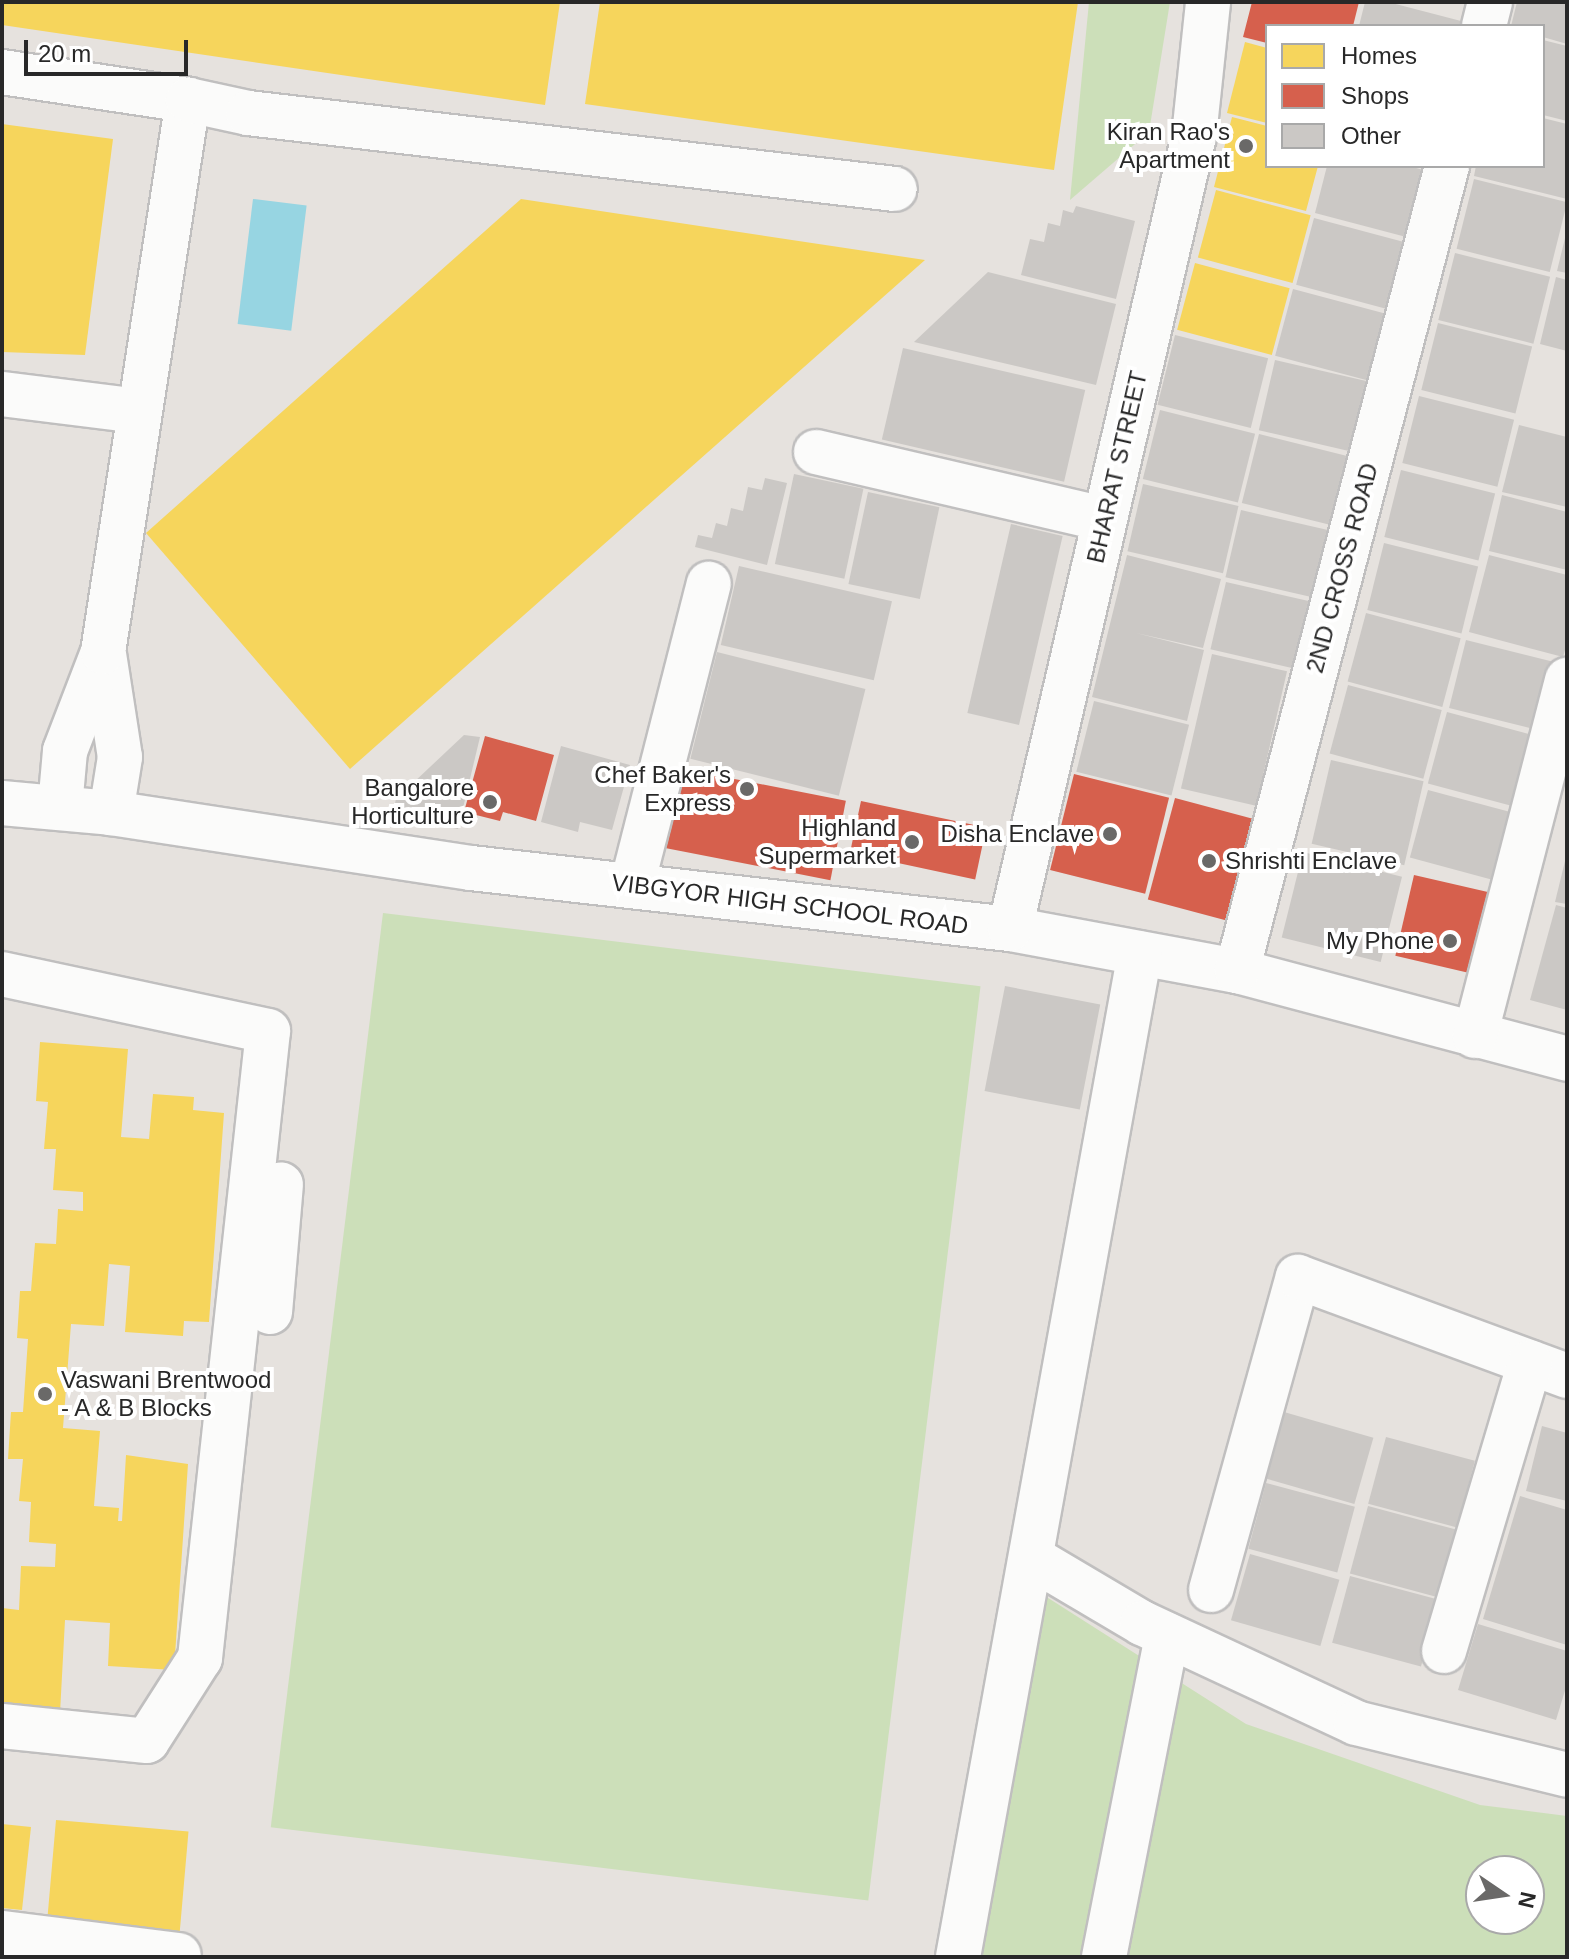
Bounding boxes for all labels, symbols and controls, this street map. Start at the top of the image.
scale bar [28,24,192,74]
legend [1265,24,1545,168]
text: 20 m [38,40,91,67]
text: Homes [1341,42,1417,69]
text: Shops [1341,82,1409,109]
place label: Kiran Rao's Apartment [1107,118,1230,174]
text: Other [1341,122,1401,149]
marker: Kiran Rao's Apartment [1237,137,1255,155]
street label: BHARAT STREET [1081,368,1153,566]
street label: 2ND CROSS ROAD [1300,460,1384,676]
place label: Chef Baker's Express [594,761,731,817]
place label: Bangalore Horticulture [351,774,474,830]
marker: Chef Baker's Express [738,780,756,798]
marker: Bangalore Horticulture [481,793,499,811]
place label: Highland Supermarket [759,814,896,870]
place label: Disha Enclave [941,820,1094,848]
marker: Disha Enclave [1101,825,1119,843]
marker: Highland Supermarket [903,833,921,851]
place label: Shrishti Enclave [1225,847,1397,875]
marker: Shrishti Enclave [1200,852,1218,870]
street label: VIBGYOR HIGH SCHOOL ROAD [610,868,970,940]
place label: My Phone [1326,927,1434,955]
marker: My Phone [1441,932,1459,950]
place label: Vaswani Brentwood - A & B Blocks [61,1366,271,1422]
marker: Vaswani Brentwood - A & B Blocks [36,1385,54,1403]
north arrow [1465,1855,1545,1935]
text: N [1513,1890,1541,1911]

